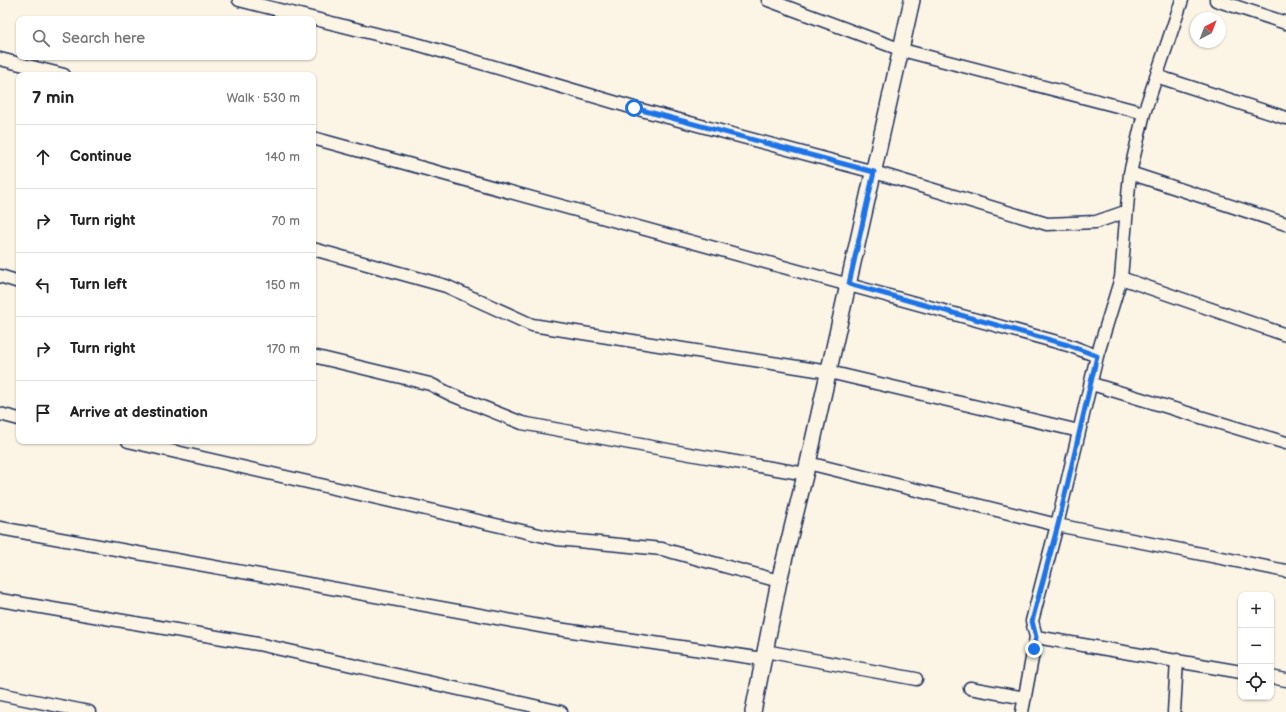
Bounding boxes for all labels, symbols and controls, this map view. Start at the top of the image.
north arrow [1190,12,1226,48]
search box [16,16,316,60]
icon: search [30,27,52,49]
text: Search here [62,29,145,48]
text: 7 min [32,88,74,108]
text: Walk · 530 m [226,90,300,106]
route start [625,99,643,117]
icon: ahead [32,146,54,168]
text: Continue [70,147,132,166]
text: 140 m [265,149,300,165]
icon: right [32,210,54,232]
text: Turn right [70,211,135,230]
text: 70 m [272,213,300,229]
icon: left [32,274,54,296]
text: Turn left [70,275,127,294]
text: 150 m [266,277,300,293]
icon: right [32,338,54,360]
text: Turn right [70,339,135,358]
text: 170 m [267,341,300,357]
icon: arrive [32,402,54,424]
text: Arrive at destination [70,403,208,422]
map controls [1238,592,1274,700]
button: + [1238,592,1274,628]
button: − [1238,628,1274,664]
route end [1025,640,1043,658]
button: locate [1238,664,1274,700]

